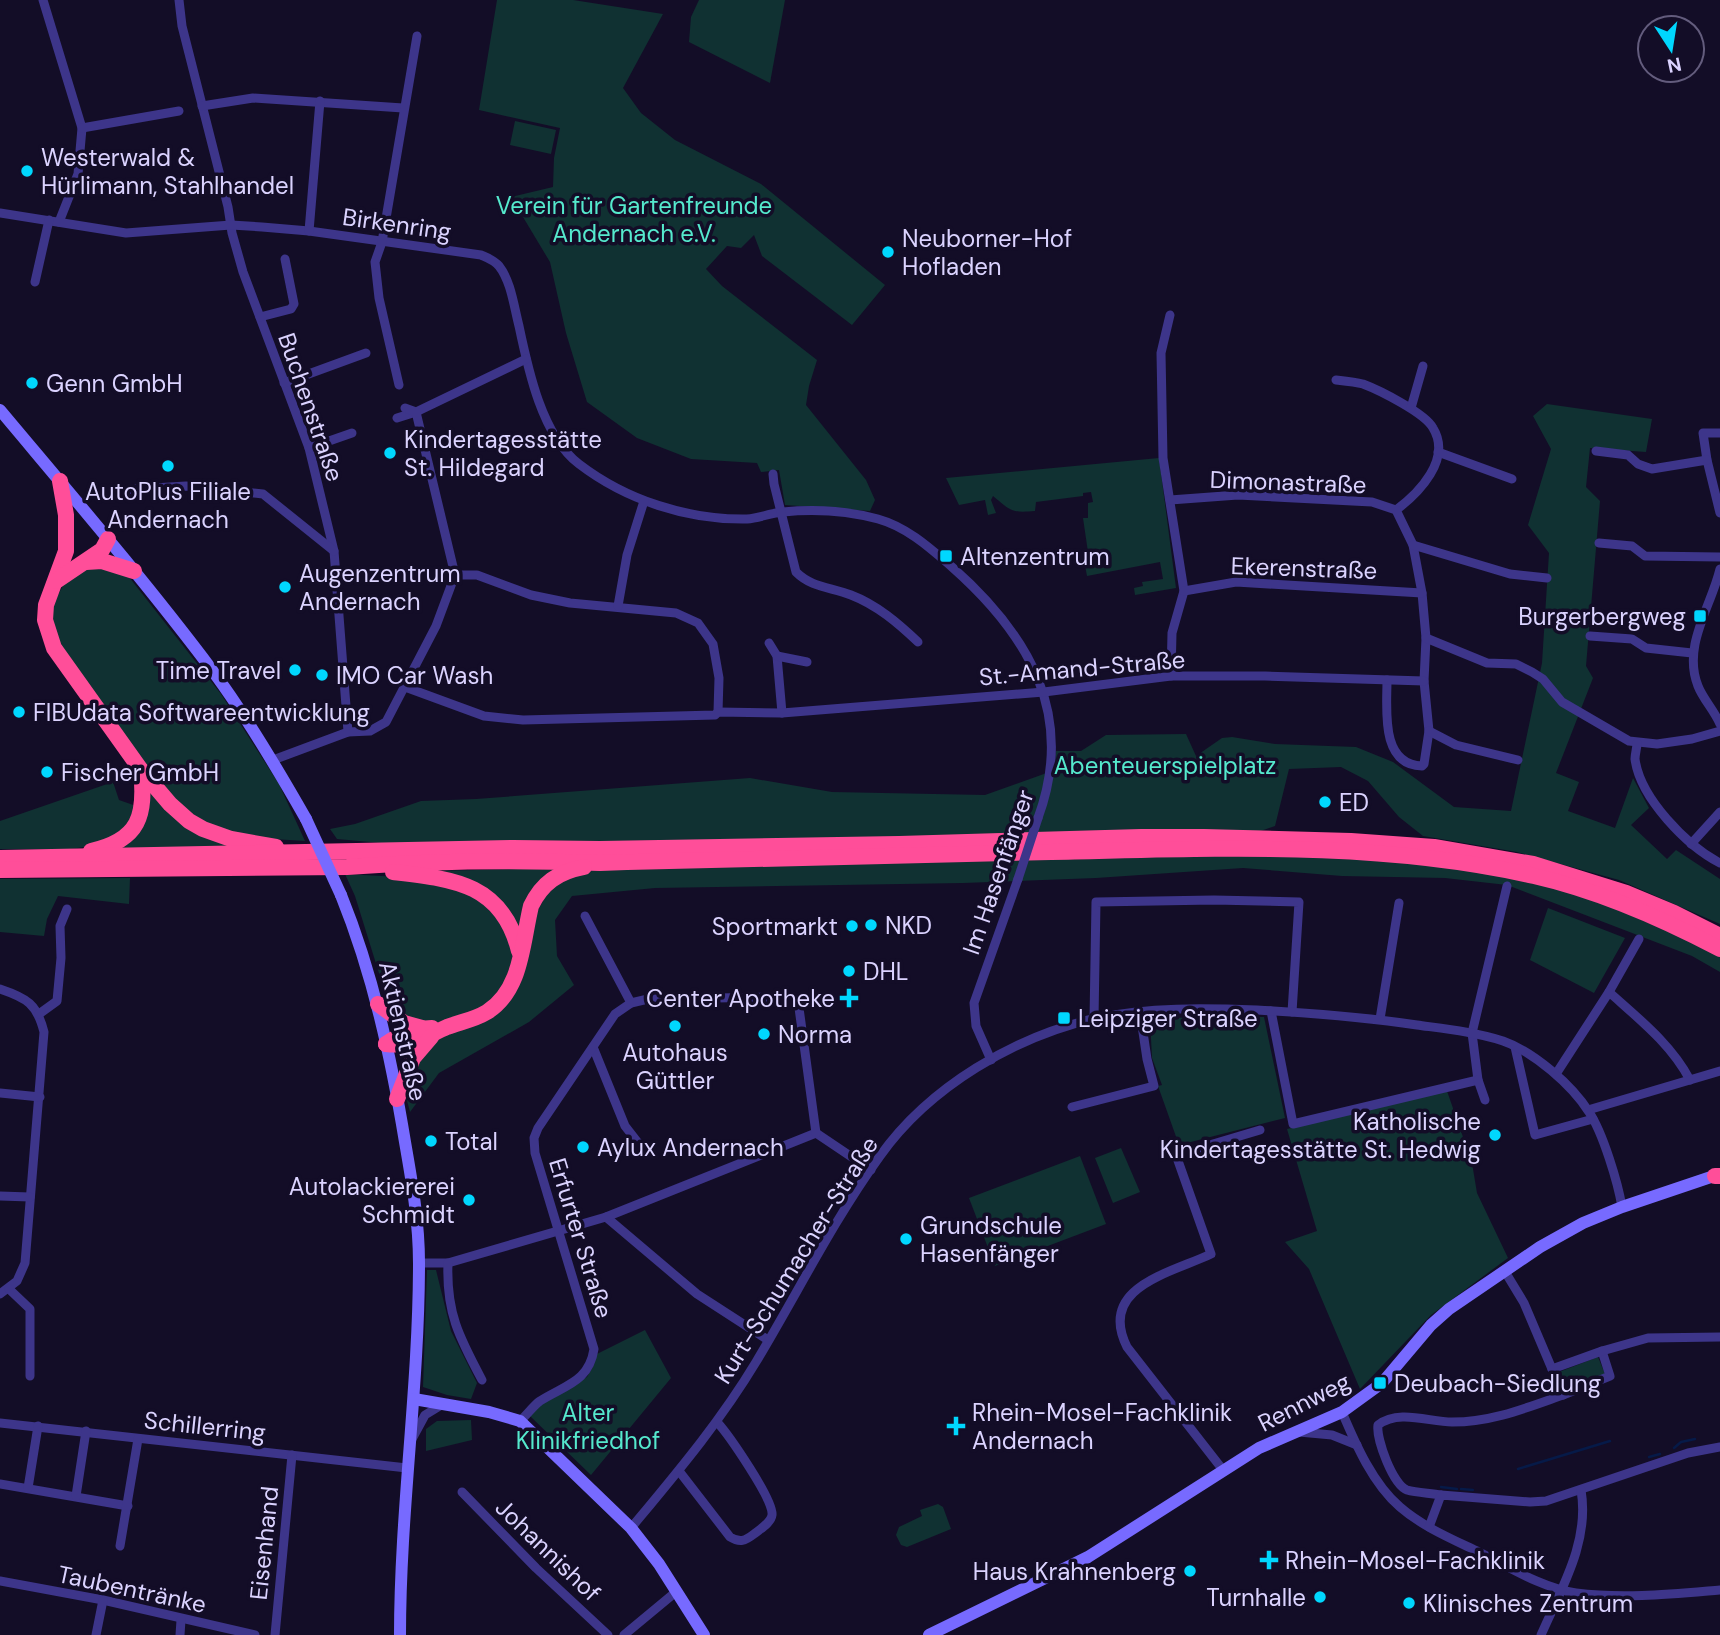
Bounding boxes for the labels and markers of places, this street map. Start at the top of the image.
place label: Westerwald & Hürlimann, Stahlhandel [41,142,294,201]
marker: Westerwald & Hürlimann, Stahlhandel [19,163,35,179]
place label: Neuborner-Hof Hofladen [902,223,1072,282]
marker: Neuborner-Hof Hofladen [880,244,896,260]
place label: Genn GmbH [46,368,183,399]
marker: Genn GmbH [24,375,40,391]
place label: Kindertagesstätte St. Hildegard [404,424,602,483]
marker: Kindertagesstätte St. Hildegard [382,445,398,461]
marker: AutoPlus Filiale Andernach [160,458,176,474]
place label: AutoPlus Filiale Andernach [85,476,251,535]
place label: Altenzentrum [960,541,1110,572]
marker: Altenzentrum [938,548,954,564]
place label: Augenzentrum Andernach [299,558,461,617]
marker: Augenzentrum Andernach [277,579,293,595]
place label: Burgerbergweg [1518,601,1686,632]
marker: Burgerbergweg [1692,608,1708,624]
place label: Time Travel [156,655,281,686]
place label: IMO Car Wash [336,660,493,691]
marker: Time Travel [287,662,303,678]
marker: IMO Car Wash [314,667,330,683]
place label: FIBUdata Softwareentwicklung [33,697,370,728]
marker: FIBUdata Softwareentwicklung [11,704,27,720]
place label: Fischer GmbH [61,757,219,788]
marker: Fischer GmbH [39,764,55,780]
place label: ED [1339,787,1369,818]
marker: ED [1317,794,1333,810]
place label: NKD [885,910,932,941]
place label: Sportmarkt [712,911,838,942]
marker: NKD [863,917,879,933]
marker: Sportmarkt [844,918,860,934]
place label: DHL [863,956,909,987]
marker: DHL [841,963,857,979]
place label: Center Apotheke [646,983,835,1014]
marker: Center Apotheke [841,990,857,1006]
place label: Leipziger Straße [1078,1003,1258,1034]
marker: Leipziger Straße [1056,1010,1072,1026]
marker: Autohaus Güttler [667,1018,683,1034]
place label: Norma [778,1019,852,1050]
marker: Norma [756,1026,772,1042]
place label: Autohaus Güttler [622,1037,728,1096]
place label: Katholische Kindertagesstätte St. Hedwig [1160,1106,1481,1165]
place label: Total [445,1126,498,1157]
marker: Katholische Kindertagesstätte St. Hedwig [1487,1127,1503,1143]
place label: Aylux Andernach [597,1132,784,1163]
marker: Total [423,1133,439,1149]
marker: Aylux Andernach [575,1139,591,1155]
place label: Autolackiererei Schmidt [289,1171,455,1230]
marker: Autolackiererei Schmidt [461,1192,477,1208]
place label: Grundschule Hasenfänger [920,1210,1062,1269]
marker: Grundschule Hasenfänger [898,1231,914,1247]
place label: Deubach-Siedlung [1394,1368,1601,1399]
marker: Deubach-Siedlung [1372,1375,1388,1391]
place label: Rhein-Mosel-Fachklinik Andernach [972,1397,1232,1456]
marker: Rhein-Mosel-Fachklinik Andernach [946,1416,966,1436]
place label: Rhein-Mosel-Fachklinik [1285,1545,1545,1576]
marker: Rhein-Mosel-Fachklinik [1259,1550,1279,1570]
place label: Haus Krahnenberg [973,1556,1176,1587]
marker: Haus Krahnenberg [1182,1563,1198,1579]
place label: Turnhalle [1206,1582,1306,1613]
place label: Klinisches Zentrum [1423,1588,1633,1619]
marker: Turnhalle [1312,1589,1328,1605]
marker: Klinisches Zentrum [1401,1595,1417,1611]

